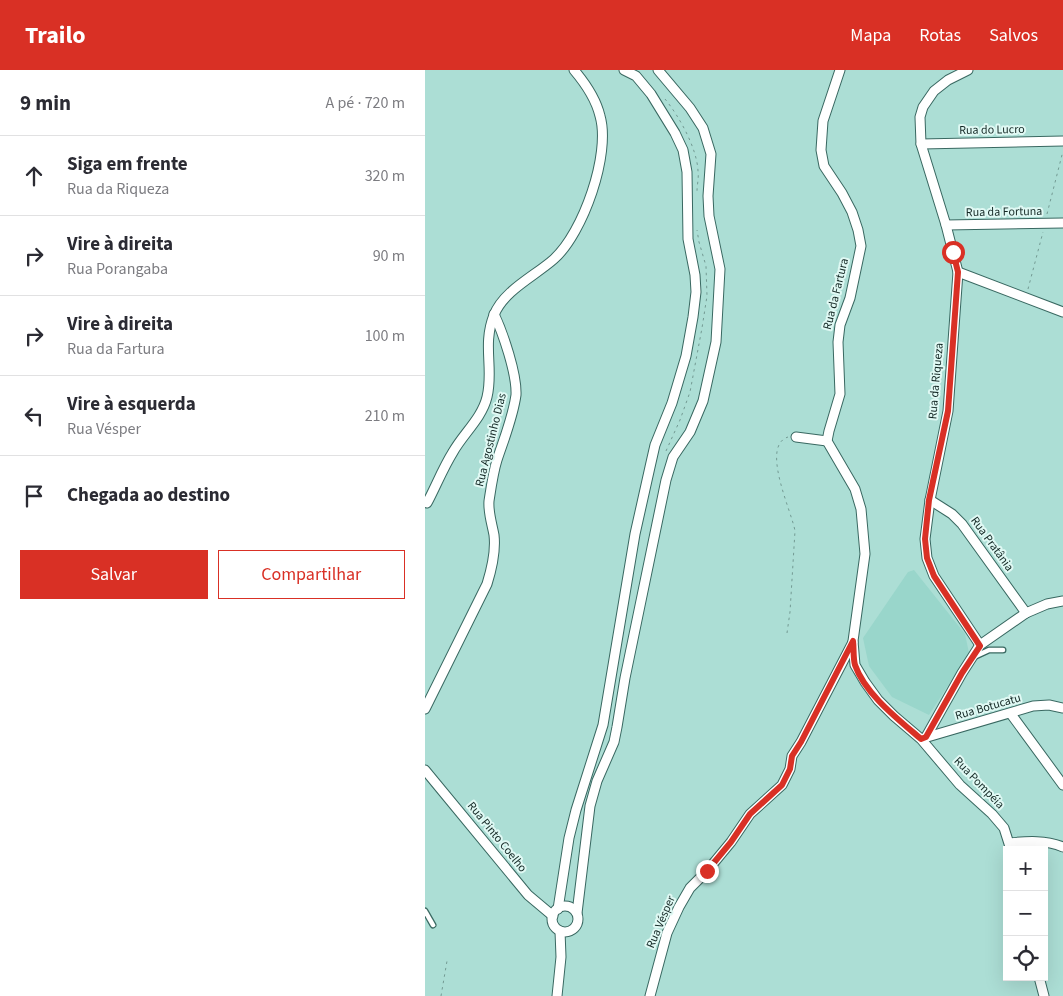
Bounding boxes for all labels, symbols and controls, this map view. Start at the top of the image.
text: Trailo [25,18,86,53]
text: Mapa [850,23,891,48]
text: Rotas [919,23,961,48]
text: Salvos [989,23,1038,48]
text: 9 min [20,88,71,118]
text: A pé · 720 m [326,92,405,114]
street label: Rua do Lucro [959,121,1025,139]
text: Siga em frente [67,151,188,178]
icon: ahead [20,162,48,190]
text: 320 m [365,165,405,187]
text: Rua da Riqueza [67,178,169,200]
street label: Rua da Fortuna [966,203,1042,221]
text: Vire à direita [67,231,173,258]
route start [942,241,965,264]
icon: right [20,242,48,270]
text: 90 m [373,245,405,267]
street label: Rua da Fartura [819,256,853,332]
text: Rua Porangaba [67,258,168,280]
text: Vire à direita [67,311,173,338]
icon: right [20,322,48,350]
text: 100 m [365,325,405,347]
text: Rua da Fartura [67,338,165,360]
street label: Rua da Riqueza [924,342,948,420]
text: Vire à esquerda [67,391,196,418]
street label: Rua Agostinho Dias [471,391,511,489]
icon: left [20,402,48,430]
text: 210 m [365,405,405,427]
text: Rua Vésper [67,418,141,440]
icon: arrive [20,482,48,510]
text: Chegada ao destino [67,482,230,509]
street label: Rua Pratânia [966,513,1018,575]
button: Salvar [20,550,208,599]
button: Compartilhar [218,550,405,599]
street label: Rua Botucatu [953,690,1023,724]
street label: Rua Pompéia [950,753,1008,813]
street label: Rua Pinto Coelho [463,798,531,876]
map controls [1003,846,1048,981]
button: + [1003,846,1048,891]
route end [696,860,719,883]
button: − [1003,891,1048,936]
street label: Rua Vésper [642,892,680,951]
button: locate [1003,936,1048,981]

